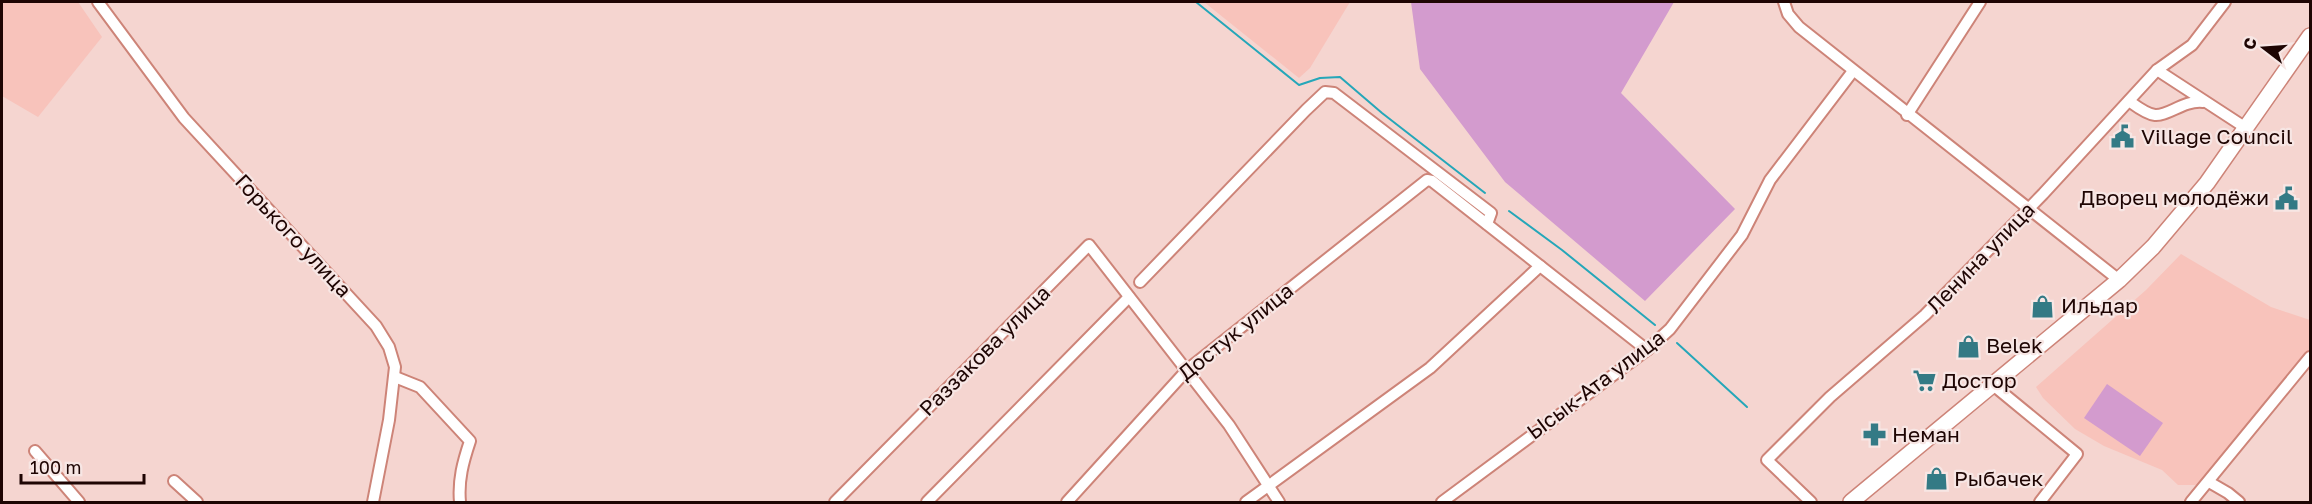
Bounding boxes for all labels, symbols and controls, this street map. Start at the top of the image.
north arrow [2234,18,2294,78]
text: С [2238,35,2261,52]
place label: Village Council [2141,123,2293,149]
public building icon: Village Council [2110,124,2136,150]
street label: Горького улица [230,168,357,302]
place label: Дворец молодёжи [2080,184,2269,210]
public building icon: Дворец молодёжи [2274,185,2300,211]
street label: Ленина улица [1921,196,2040,318]
street label: Достук улица [1173,277,1298,386]
street label: Раззакова улица [913,279,1055,421]
place label: Ильдар [2061,292,2138,318]
shop icon: Ильдар [2030,293,2056,319]
street label: Ысык-Ата улица [1521,324,1670,445]
place label: Belek [1986,332,2043,358]
shop icon: Belek [1955,333,1981,359]
place label: Достор [1942,367,2017,393]
supermarket icon: Достор [1911,368,1937,394]
place label: Неман [1892,421,1960,447]
pharmacy icon: Неман [1861,422,1887,448]
scale bar [21,447,144,485]
text: 100 m [30,456,81,478]
place label: Рыбачек [1954,465,2043,491]
shop icon: Рыбачек [1923,466,1949,492]

